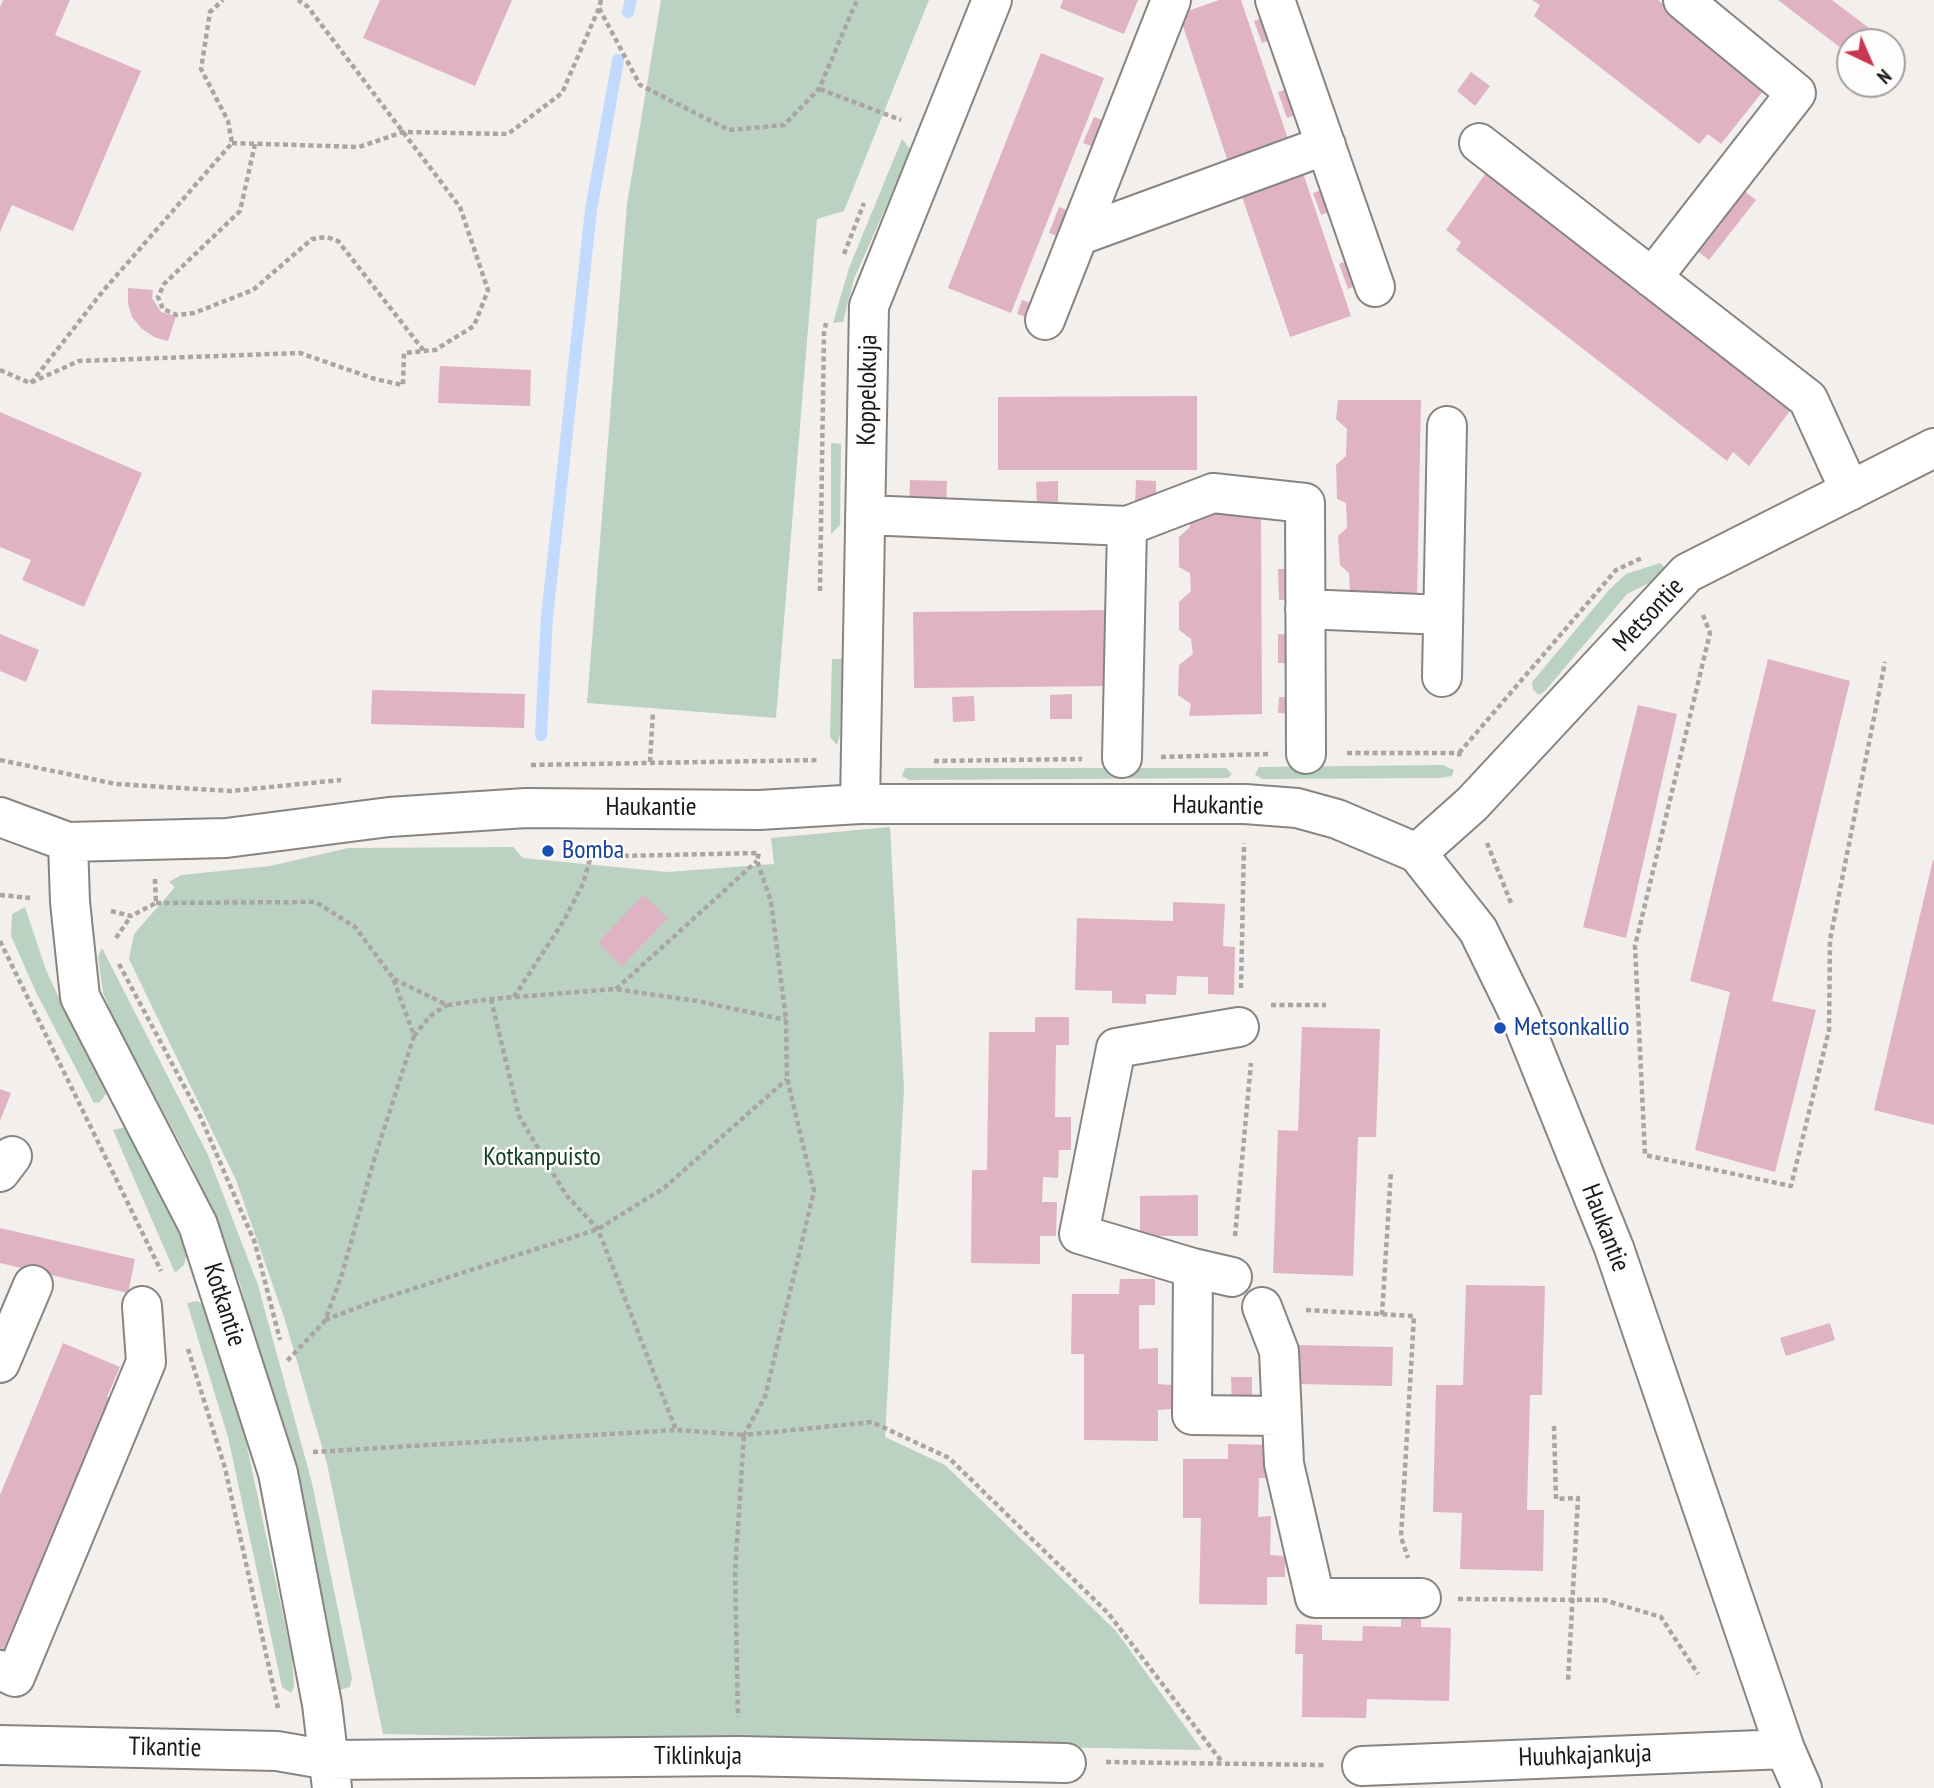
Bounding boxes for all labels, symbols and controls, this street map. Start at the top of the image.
north arrow [1836,28,1906,98]
text: N [1872,64,1896,89]
street label: Koppelokuja [851,334,885,446]
street label: Metsontie [1607,572,1691,658]
street label: Haukantie [1172,790,1264,822]
street label: Haukantie [605,792,697,824]
place label: Bomba [562,835,624,867]
marker: Bomba [540,843,556,859]
place label: Metsonkallio [1514,1012,1629,1044]
marker: Metsonkallio [1492,1020,1508,1036]
park label: Kotkanpuisto [483,1142,601,1174]
street label: Haukantie [1574,1180,1636,1276]
street label: Kotkantie [196,1259,252,1351]
street label: Tikantie [128,1732,202,1764]
street label: Huuhkajankuja [1518,1738,1652,1774]
street label: Tiklinkuja [654,1741,742,1773]

